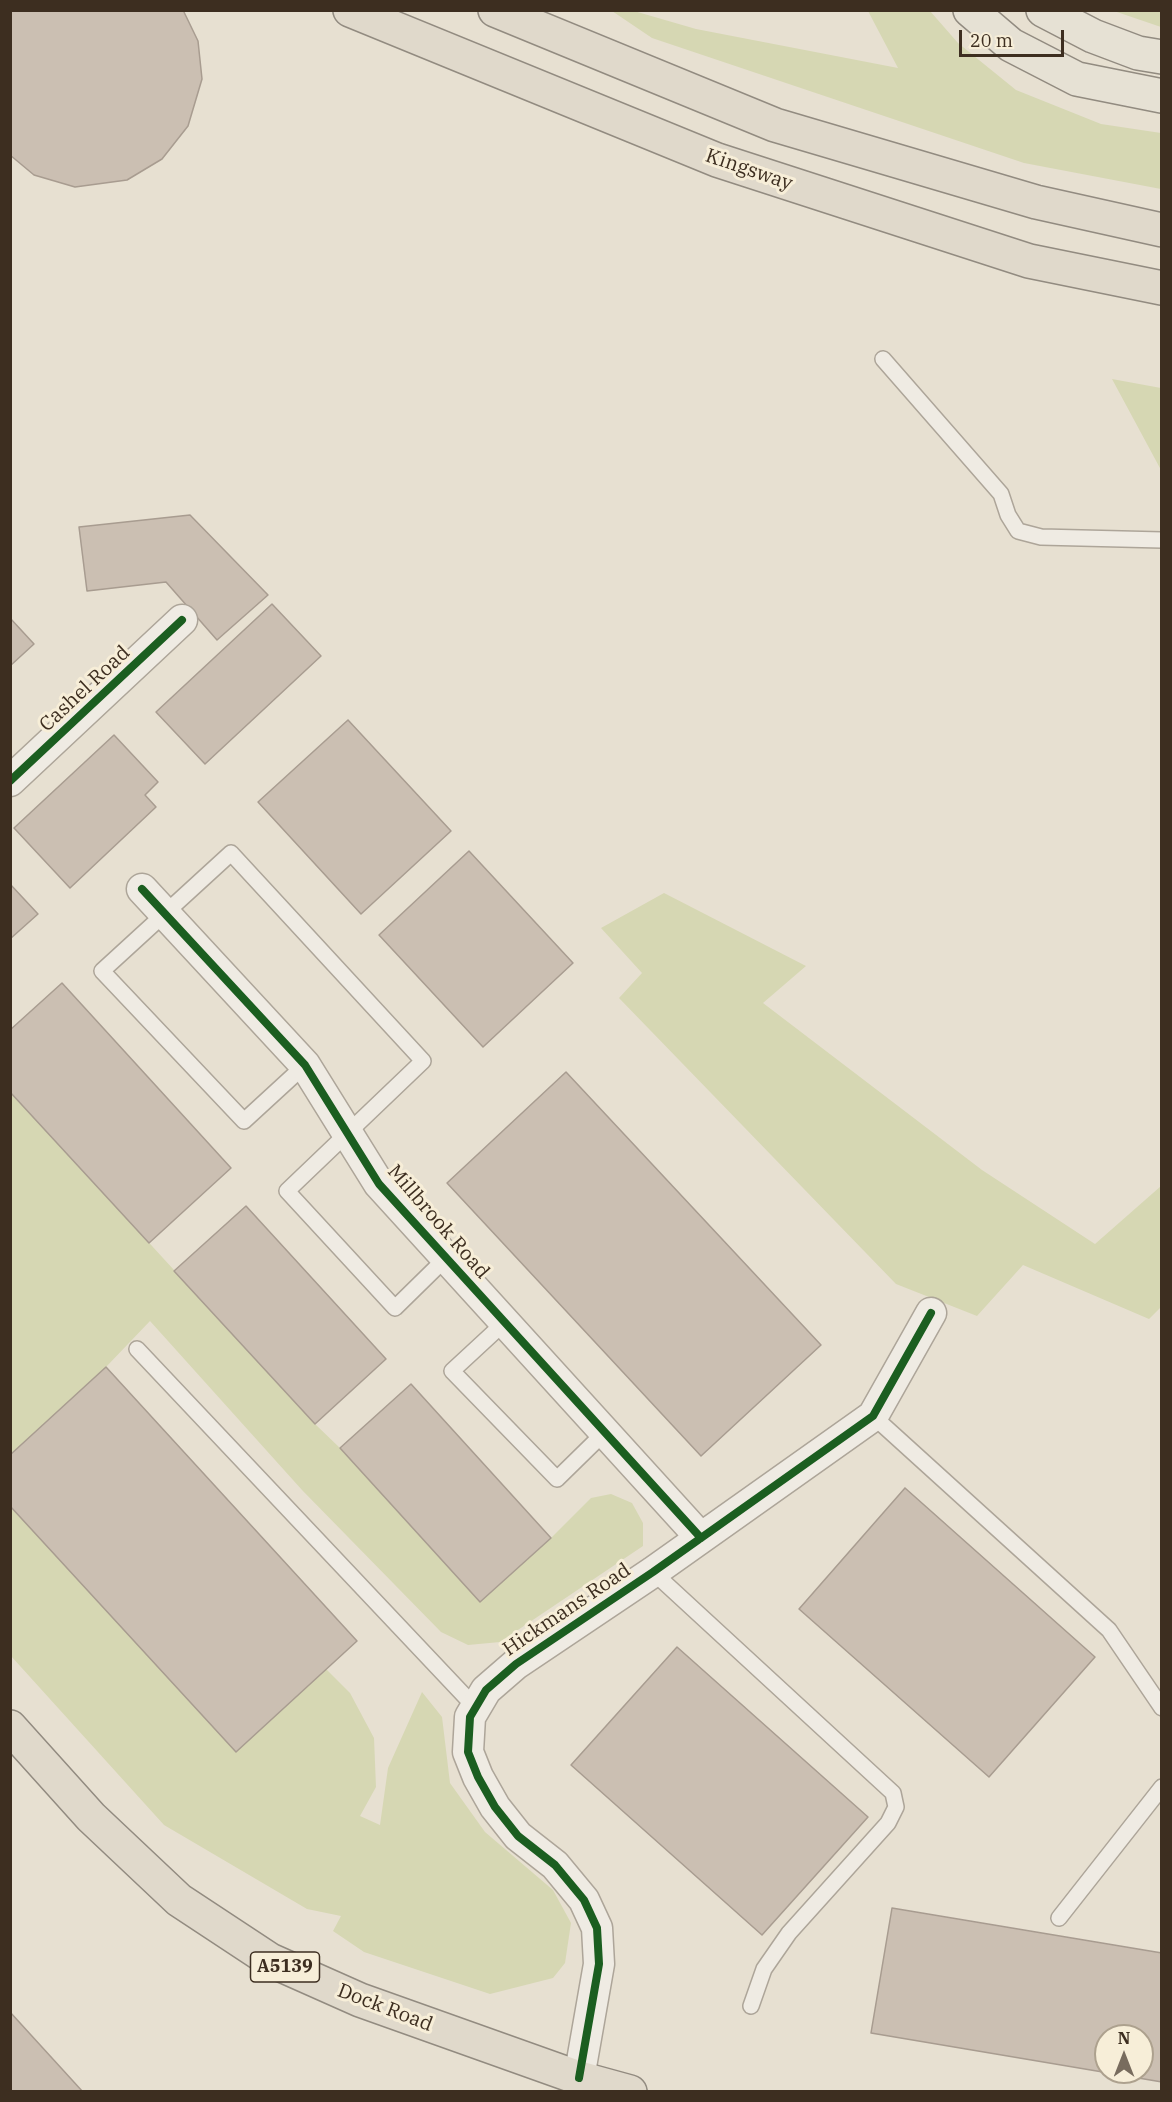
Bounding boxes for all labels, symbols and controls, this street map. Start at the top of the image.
scale bar [962,18,1067,56]
text: 20 m [970,29,1013,52]
street label: Kingsway [702,144,796,196]
street label: Cashel Road [35,641,135,737]
street label: Millbrook Road [382,1160,494,1284]
street label: Hickmans Road [499,1558,635,1662]
road number: A5139 [250,1952,320,1982]
street label: Dock Road [334,1979,436,2037]
north arrow [1094,2024,1154,2084]
text: N [1118,2028,1130,2048]

